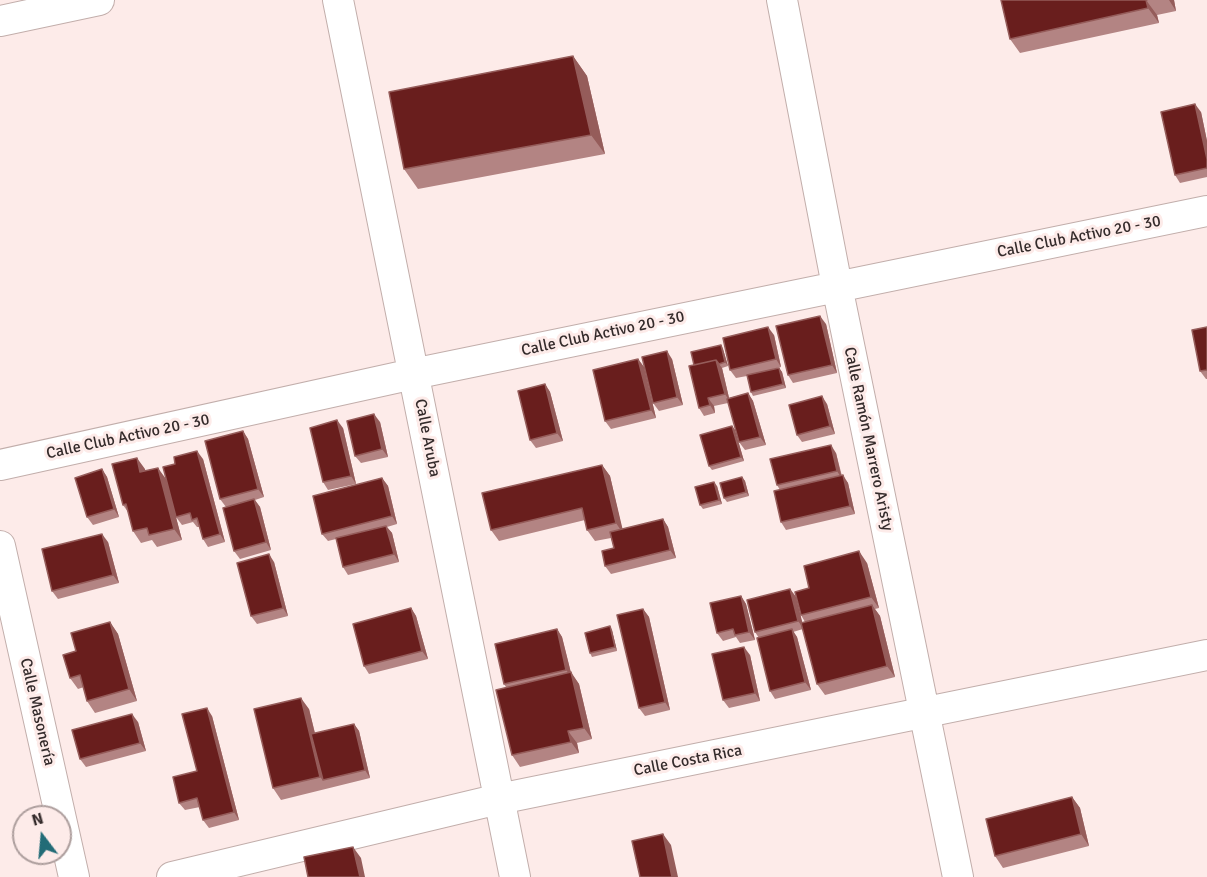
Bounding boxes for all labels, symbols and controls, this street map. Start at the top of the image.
street label: Calle Club Activo 20 - 30 [996,212,1162,262]
street label: Calle Club Activo 20 - 30 [520,307,686,361]
street label: Calle Ramón Marrero Aristy [839,345,897,533]
street label: Calle Aruba [410,397,444,479]
street label: Calle Club Activo 20 - 30 [45,410,211,464]
street label: Calle Masonería [15,656,59,768]
street label: Calle Costa Rica [632,741,744,781]
north arrow [12,805,72,865]
text: N [29,808,46,831]

